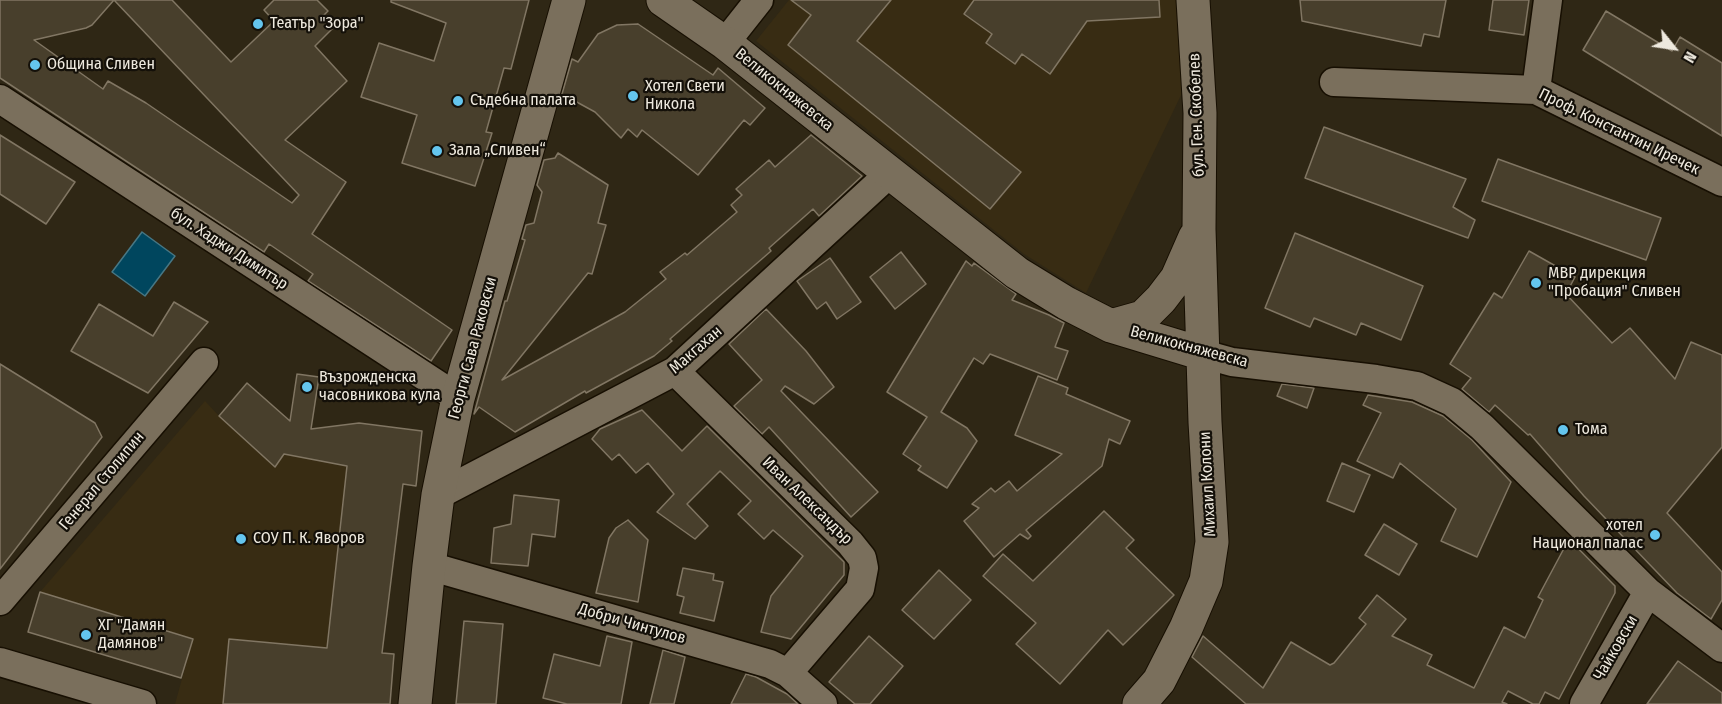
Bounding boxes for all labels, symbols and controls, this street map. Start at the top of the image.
place label: Театър "Зора" [270,14,364,34]
marker: Театър "Зора" [251,17,265,31]
north arrow [1644,18,1704,78]
street label: Великокняжевска [731,44,837,136]
text: N [1679,48,1701,66]
street label: бул. Ген. Скобелев [1185,53,1209,177]
place label: Община Сливен [47,55,155,75]
marker: Община Сливен [28,58,42,72]
place label: Хотел Свети Никола [645,77,725,115]
street label: Проф. Константин Иречек [1535,85,1703,179]
marker: Хотел Свети Никола [626,89,640,103]
place label: Съдебна палата [470,91,576,111]
marker: Съдебна палата [451,94,465,108]
place label: Зала „Сливен“ [449,141,546,161]
marker: Зала „Сливен“ [430,144,444,158]
street label: бул. Хаджи Димитър [167,204,291,294]
place label: МВР дирекция "Пробация" Сливен [1548,264,1681,302]
street label: Георги Сава Раковски [445,275,501,421]
marker: МВР дирекция "Пробация" Сливен [1529,276,1543,290]
street label: Макгахан [666,322,726,378]
street label: Великокняжевска [1128,322,1250,372]
place label: Възрожденска часовникова кула [319,368,441,406]
marker: Възрожденска часовникова кула [300,380,314,394]
place label: Тома [1575,420,1608,440]
marker: Тома [1556,423,1570,437]
street label: Генерал Столипин [55,428,149,534]
street label: Михаил Колони [1196,431,1220,537]
street label: Иван Александър [758,453,856,549]
place label: хотел Национал палас [1532,516,1643,554]
marker: хотел Национал палас [1648,528,1662,542]
place label: СОУ П. К. Яворов [253,529,365,549]
marker: СОУ П. К. Яворов [234,532,248,546]
street label: Добри Чинтулов [576,600,688,648]
street label: Чайковски [1590,612,1642,684]
place label: ХГ "Дамян Дамянов" [98,616,165,654]
marker: ХГ "Дамян Дамянов" [79,628,93,642]

